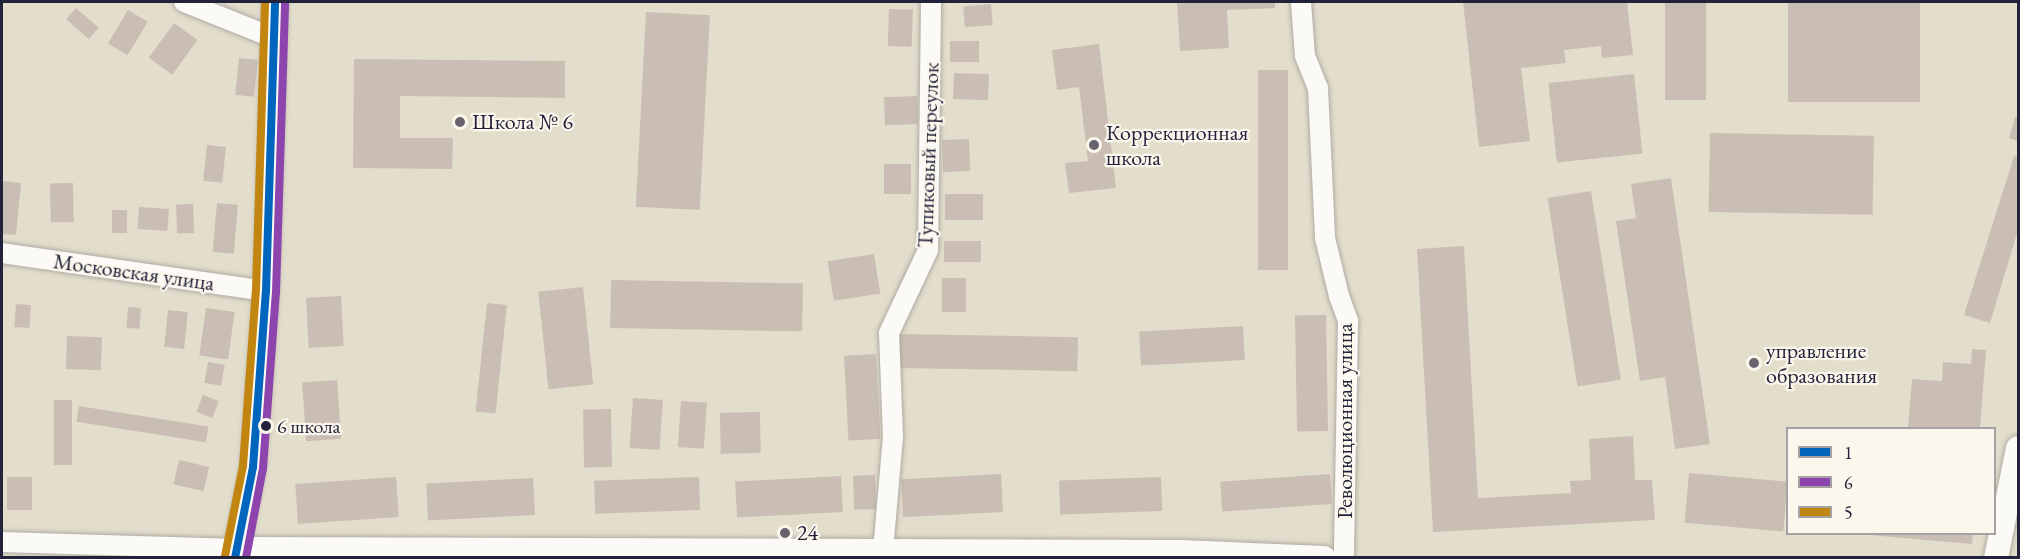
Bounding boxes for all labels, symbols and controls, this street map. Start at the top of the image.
street label: Тупиковый переулок [912,62,944,248]
place label: Школа № 6 [472,109,573,135]
marker: Школа № 6 [453,115,467,129]
place label: Коррекционная школа [1106,119,1248,170]
marker: Коррекционная школа [1087,138,1101,152]
street label: Московская улица [52,248,216,296]
street label: Революционная улица [1332,323,1358,519]
place label: управление образования [1766,337,1877,388]
marker: управление образования [1747,356,1761,370]
place label: 6 школа [277,414,341,438]
marker: 6 школа [260,420,272,432]
legend [1786,427,1996,535]
text: 1 [1844,441,1853,464]
text: 6 [1844,471,1853,494]
text: 5 [1844,501,1853,524]
place label: 24 [797,520,818,546]
marker: 24 [778,526,792,540]

